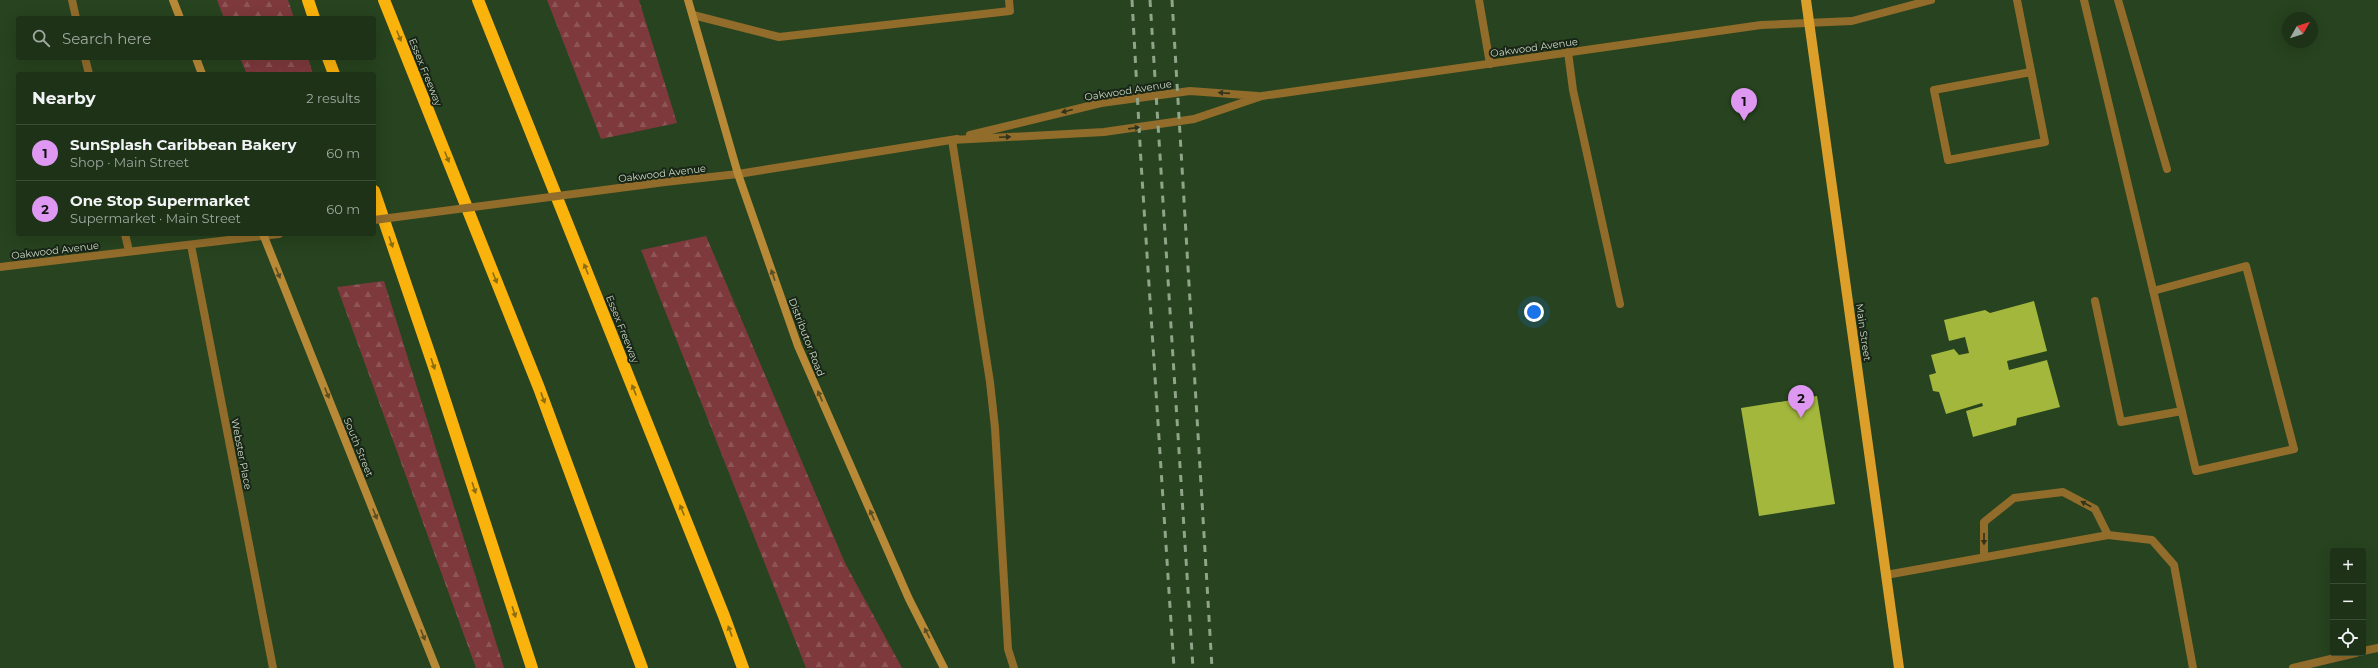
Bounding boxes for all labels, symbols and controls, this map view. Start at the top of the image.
north arrow [2282,12,2318,48]
search box [16,16,376,60]
icon: search [30,27,52,49]
text: Search here [62,29,151,48]
one-way arrow [396,31,402,42]
street label: Oakwood Avenue [1489,35,1579,60]
street label: Essex Freeway [406,36,445,109]
street label: Oakwood Avenue [1083,77,1173,104]
text: Nearby [32,88,96,108]
pin: 1 [1731,88,1757,121]
text: 2 results [306,90,360,106]
one-way arrow [1218,90,1230,97]
one-way arrow [1061,109,1074,115]
one-way arrow [1128,125,1141,131]
one-way arrow [999,134,1011,141]
text: SunSplash Caribbean Bakery [70,135,296,154]
text: 1 [42,145,48,161]
text: 60 m [326,145,360,161]
one-way arrow [445,151,451,163]
text: Shop · Main Street [70,154,189,170]
street label: Oakwood Avenue [617,162,707,185]
text: One Stop Supermarket [70,191,250,210]
text: 2 [41,201,49,217]
text: 60 m [326,201,360,217]
text: Supermarket · Main Street [70,210,241,226]
one-way arrow [388,236,394,248]
street label: Oakwood Avenue [10,239,100,262]
one-way arrow [582,262,588,274]
one-way arrow [276,267,282,279]
one-way arrow [770,269,776,281]
one-way arrow [493,272,499,284]
street label: Essex Freeway [603,293,642,366]
street label: Distributor Road [786,296,827,378]
your location [1524,302,1544,322]
street label: Main Street [1853,303,1874,362]
one-way arrow [431,359,437,371]
one-way arrow [630,383,636,395]
pin: 2 [1788,385,1814,418]
one-way arrow [324,388,330,400]
one-way arrow [817,391,823,402]
one-way arrow [541,393,547,405]
street label: South Street [341,416,376,479]
street label: Webster Place [228,417,255,491]
one-way arrow [471,482,477,494]
one-way arrow [2080,501,2091,507]
one-way arrow [679,505,685,516]
one-way arrow [372,509,378,521]
one-way arrow [869,509,876,521]
one-way arrow [1981,533,1987,546]
map controls [2330,548,2366,656]
button: + [2330,548,2366,584]
button: − [2330,584,2366,620]
one-way arrow [511,606,517,618]
button: locate [2330,620,2366,656]
one-way arrow [726,625,732,637]
one-way arrow [923,627,930,639]
one-way arrow [420,630,426,642]

